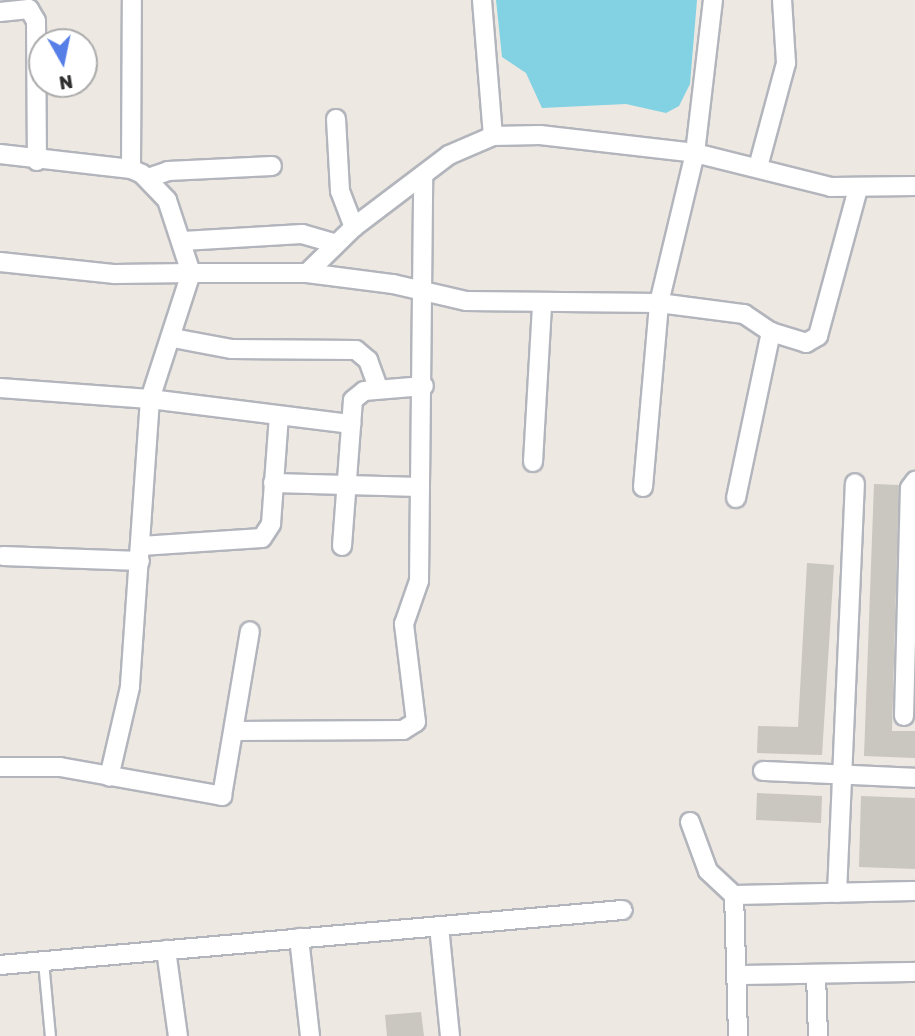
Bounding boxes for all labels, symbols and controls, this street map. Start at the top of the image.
north arrow [28,28,98,98]
text: N [58,70,75,95]

